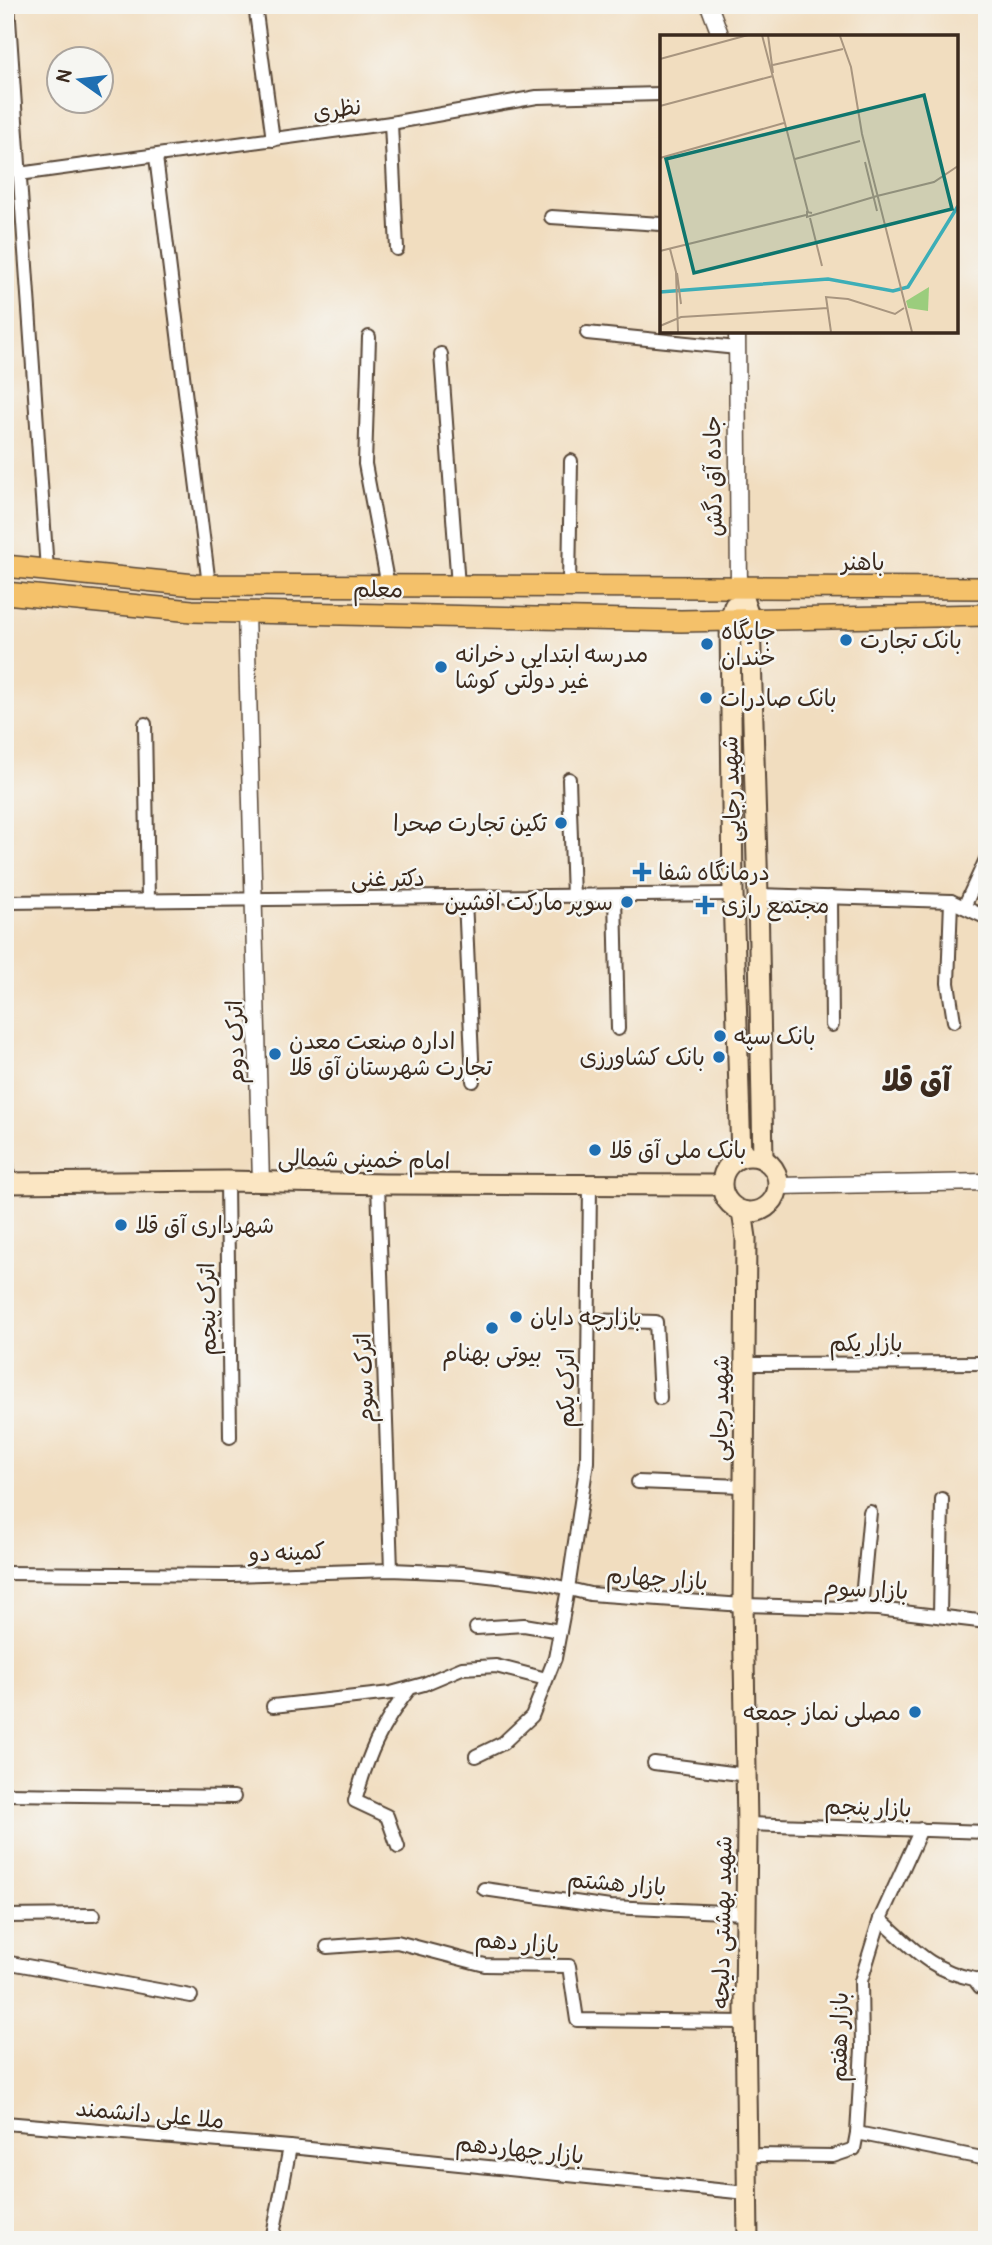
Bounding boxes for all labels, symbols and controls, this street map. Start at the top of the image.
inset map [660,35,957,332]
north arrow [46,46,116,116]
text: N [51,67,78,85]
street label: نظری [311,92,363,127]
street label: جاده آق دگش [698,415,729,537]
street label: باهنر [839,548,885,577]
street label: معلم [352,575,403,607]
place label: جایگاه خندان [721,617,776,672]
place label: بانک تجارت [860,626,962,655]
marker: بانک تجارت [838,632,854,648]
marker: جایگاه خندان [699,636,715,652]
place label: مدرسه ابتدایی دخرانه غیر دولتی کوشا [455,640,648,695]
marker: مدرسه ابتدایی دخرانه غیر دولتی کوشا [433,659,449,675]
place label: بانک صادرات [720,684,837,713]
marker: بانک صادرات [698,690,714,706]
street label: شهید رجایی [715,735,748,843]
place label: تکین تجارت صحرا [393,809,547,838]
marker: تکین تجارت صحرا [553,815,569,831]
place label: درمانگاه شفا [658,858,770,887]
marker: درمانگاه شفا [632,862,652,882]
street label: دکتر غنی [351,864,425,893]
place label: سوپر مارکت افشین [445,888,613,917]
place label: مجتمع رازی [721,891,829,922]
marker: سوپر مارکت افشین [619,894,635,910]
marker: مجتمع رازی [695,895,715,915]
street label: اترک دوم [220,1000,254,1084]
place label: بانک سپه [734,1022,816,1051]
place label: اداره صنعت معدن تجارت شهرستان آق قلا [289,1027,493,1082]
marker: بانک سپه [712,1028,728,1044]
place label: بانک کشاورزی [580,1043,705,1072]
marker: اداره صنعت معدن تجارت شهرستان آق قلا [267,1046,283,1062]
marker: بانک کشاورزی [711,1049,727,1065]
district label: آق قلا [882,1063,953,1100]
place label: بانک ملی آق قلا [609,1136,747,1165]
marker: بانک ملی آق قلا [587,1142,603,1158]
street label: امام خمینی شمالی [277,1143,451,1179]
place label: شهرداری آق قلا [135,1211,274,1240]
marker: شهرداری آق قلا [113,1217,129,1233]
street label: اترک پنجم [192,1262,226,1356]
place label: بازارچه دایان [530,1303,642,1332]
marker: بازارچه دایان [508,1309,524,1325]
marker: بیوتی بهنام [484,1320,500,1336]
street label: بازار یکم [829,1329,903,1361]
street label: اترک سوم [348,1332,383,1424]
place label: بیوتی بهنام [442,1339,542,1371]
street label: اترک یکم [552,1348,584,1428]
street label: شهید رجایی [705,1354,736,1462]
street label: کمینه دو [246,1537,326,1568]
street label: بازار چهارم [605,1560,709,1600]
street label: بازار سوم [823,1573,909,1608]
place label: مصلی نماز جمعه [744,1698,901,1727]
marker: مصلی نماز جمعه [907,1704,923,1720]
street label: بازار پنجم [824,1791,912,1827]
street label: شهید بهشتی دلیجه [706,1835,739,2009]
street label: بازار هشتم [566,1865,668,1905]
street label: بازار دهم [474,1925,560,1963]
street label: بازار هفتم [824,1992,858,2082]
street label: ملا علی دانشمند [74,2094,226,2135]
street label: بازار چهاردهم [454,2128,586,2174]

